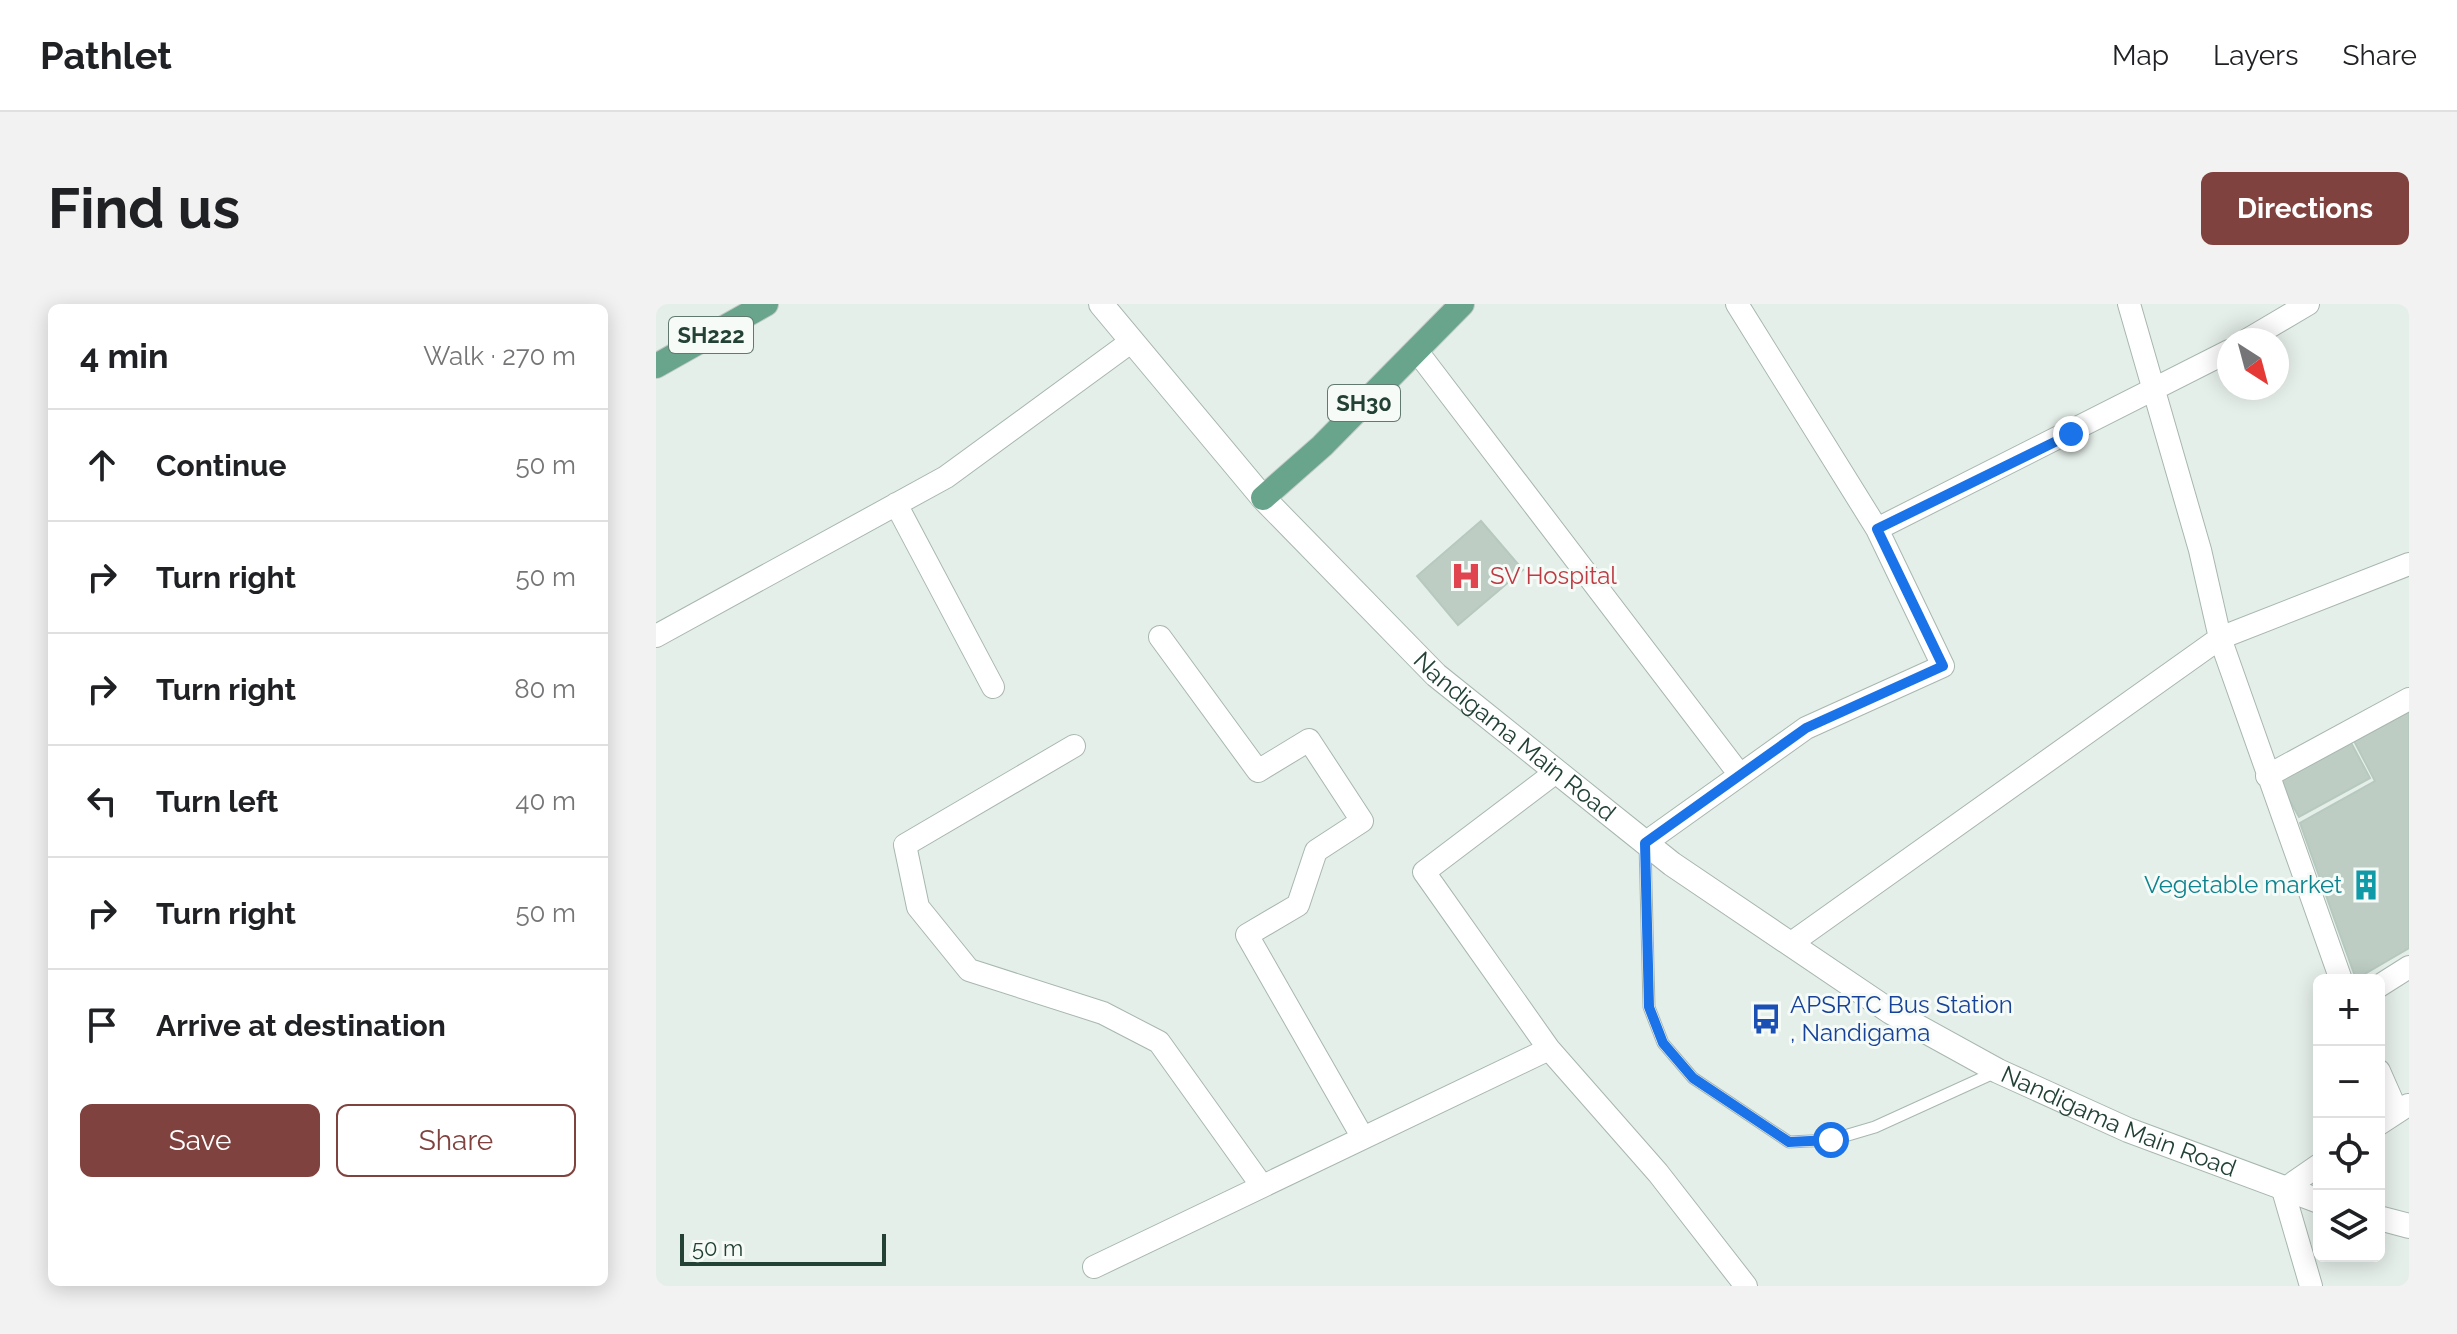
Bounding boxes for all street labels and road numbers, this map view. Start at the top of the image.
road number: SH222 [669,317,753,353]
road number: SH30 [1328,385,1400,421]
street label: Nandigama Main Road [1408,646,1622,827]
street label: Nandigama Main Road [1997,1059,2240,1183]

